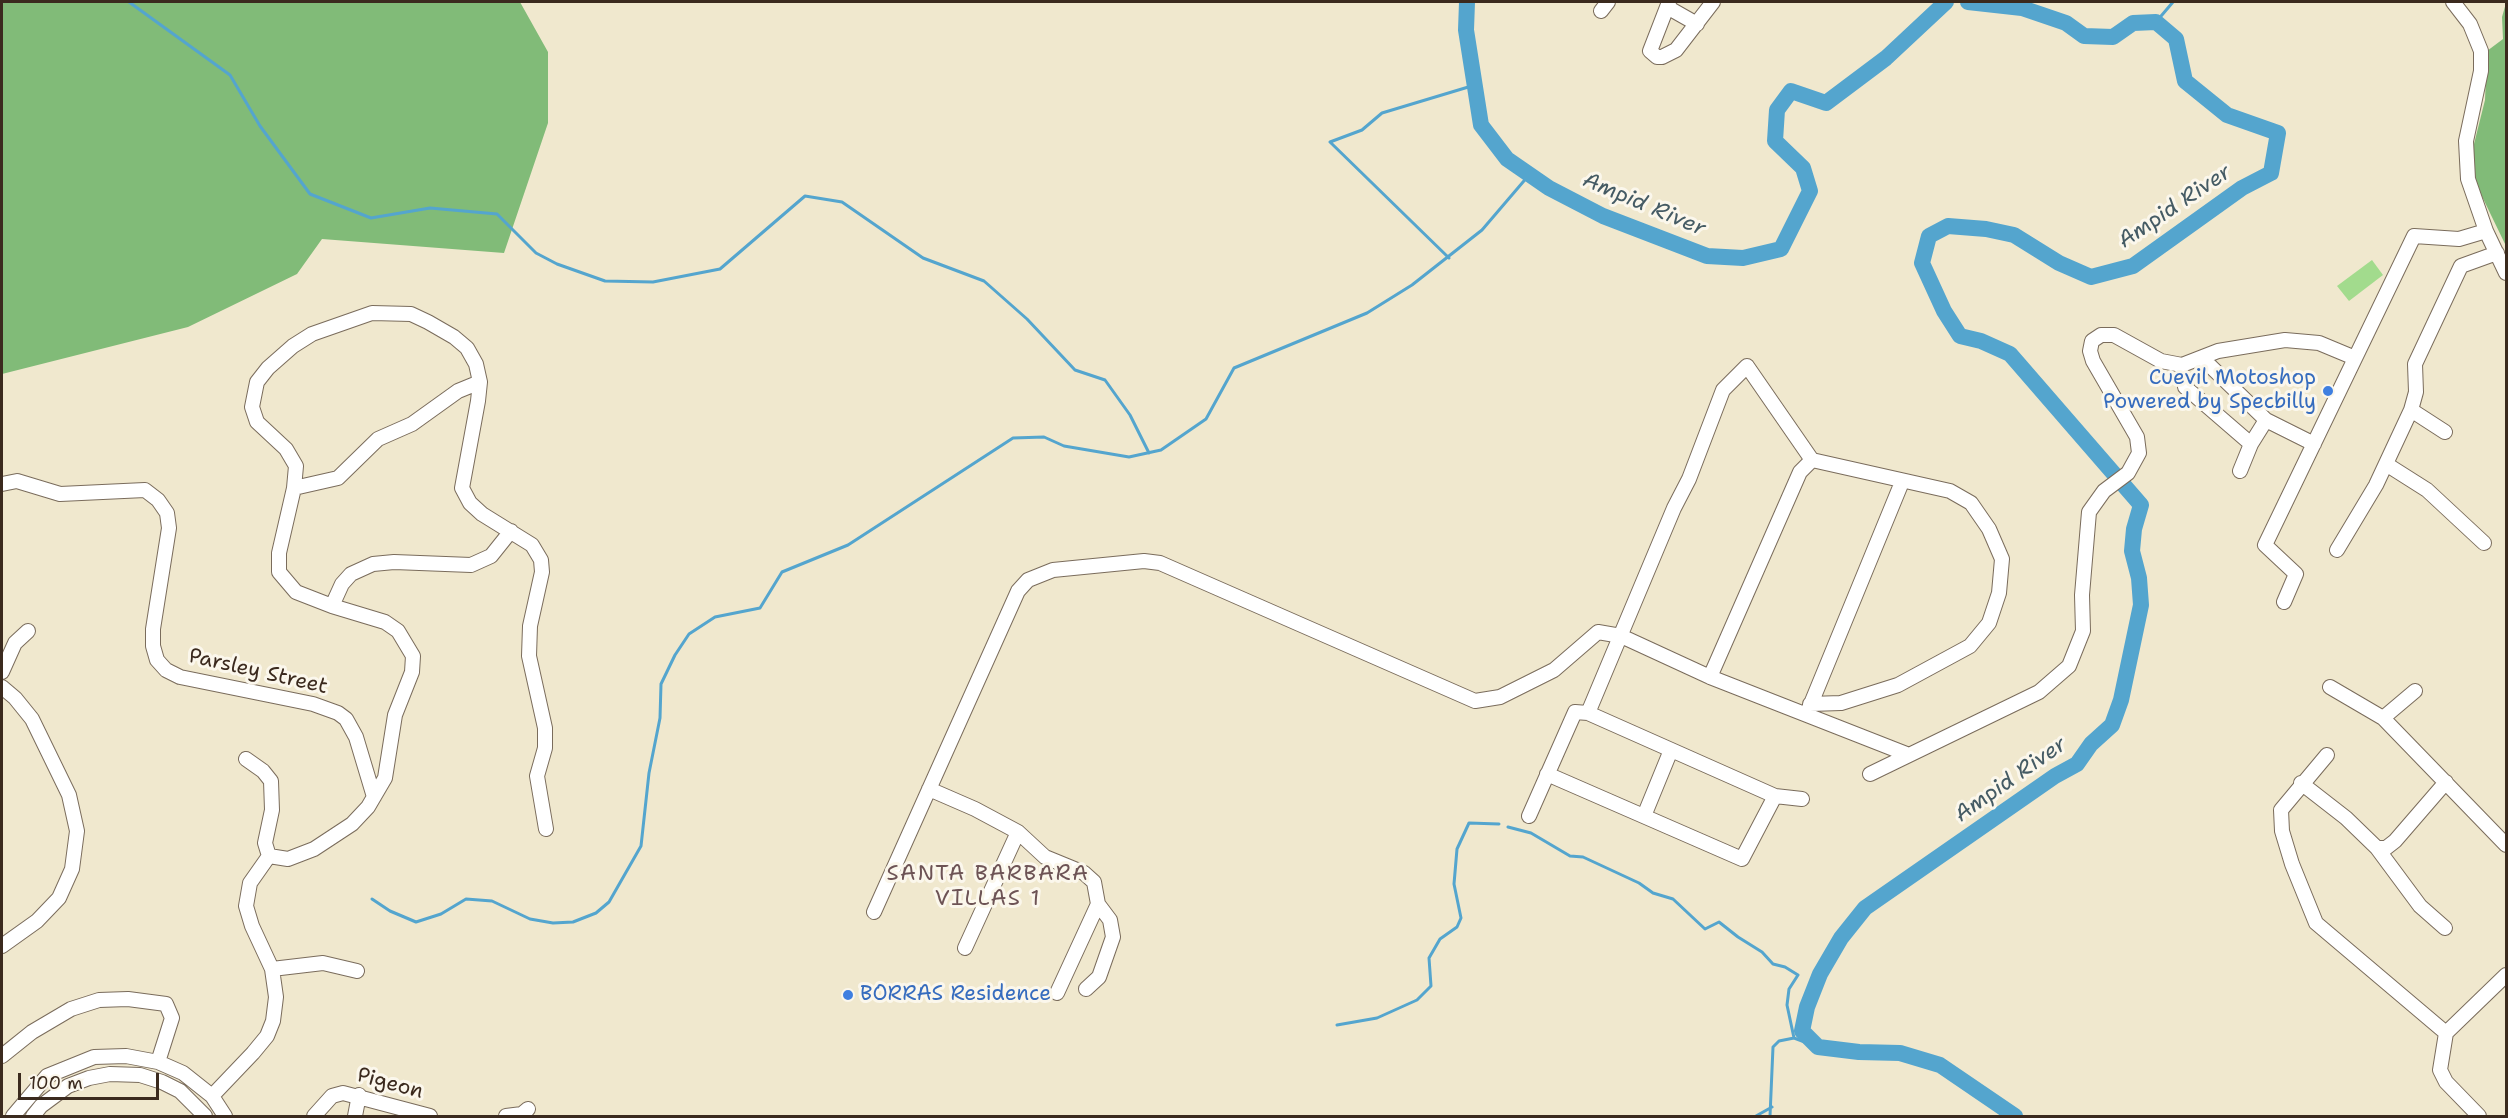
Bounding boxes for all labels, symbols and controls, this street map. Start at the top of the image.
water label: Ampid River [2113,159,2237,255]
water label: Ampid River [1579,167,1709,243]
place label: Cuevil Motoshop Powered by Specbilly [2103,366,2316,416]
marker: Cuevil Motoshop Powered by Specbilly [2321,384,2335,398]
street label: Parsley Street [186,644,330,700]
water label: Ampid River [1950,732,2072,828]
district label: SANTA BARBARA VILLAS 1 [887,861,1089,912]
place label: BORRAS Residence [860,982,1051,1008]
marker: BORRAS Residence [841,988,855,1002]
scale bar [21,1061,162,1099]
street label: Pigeon [354,1063,426,1105]
text: 100 m [29,1071,83,1095]

